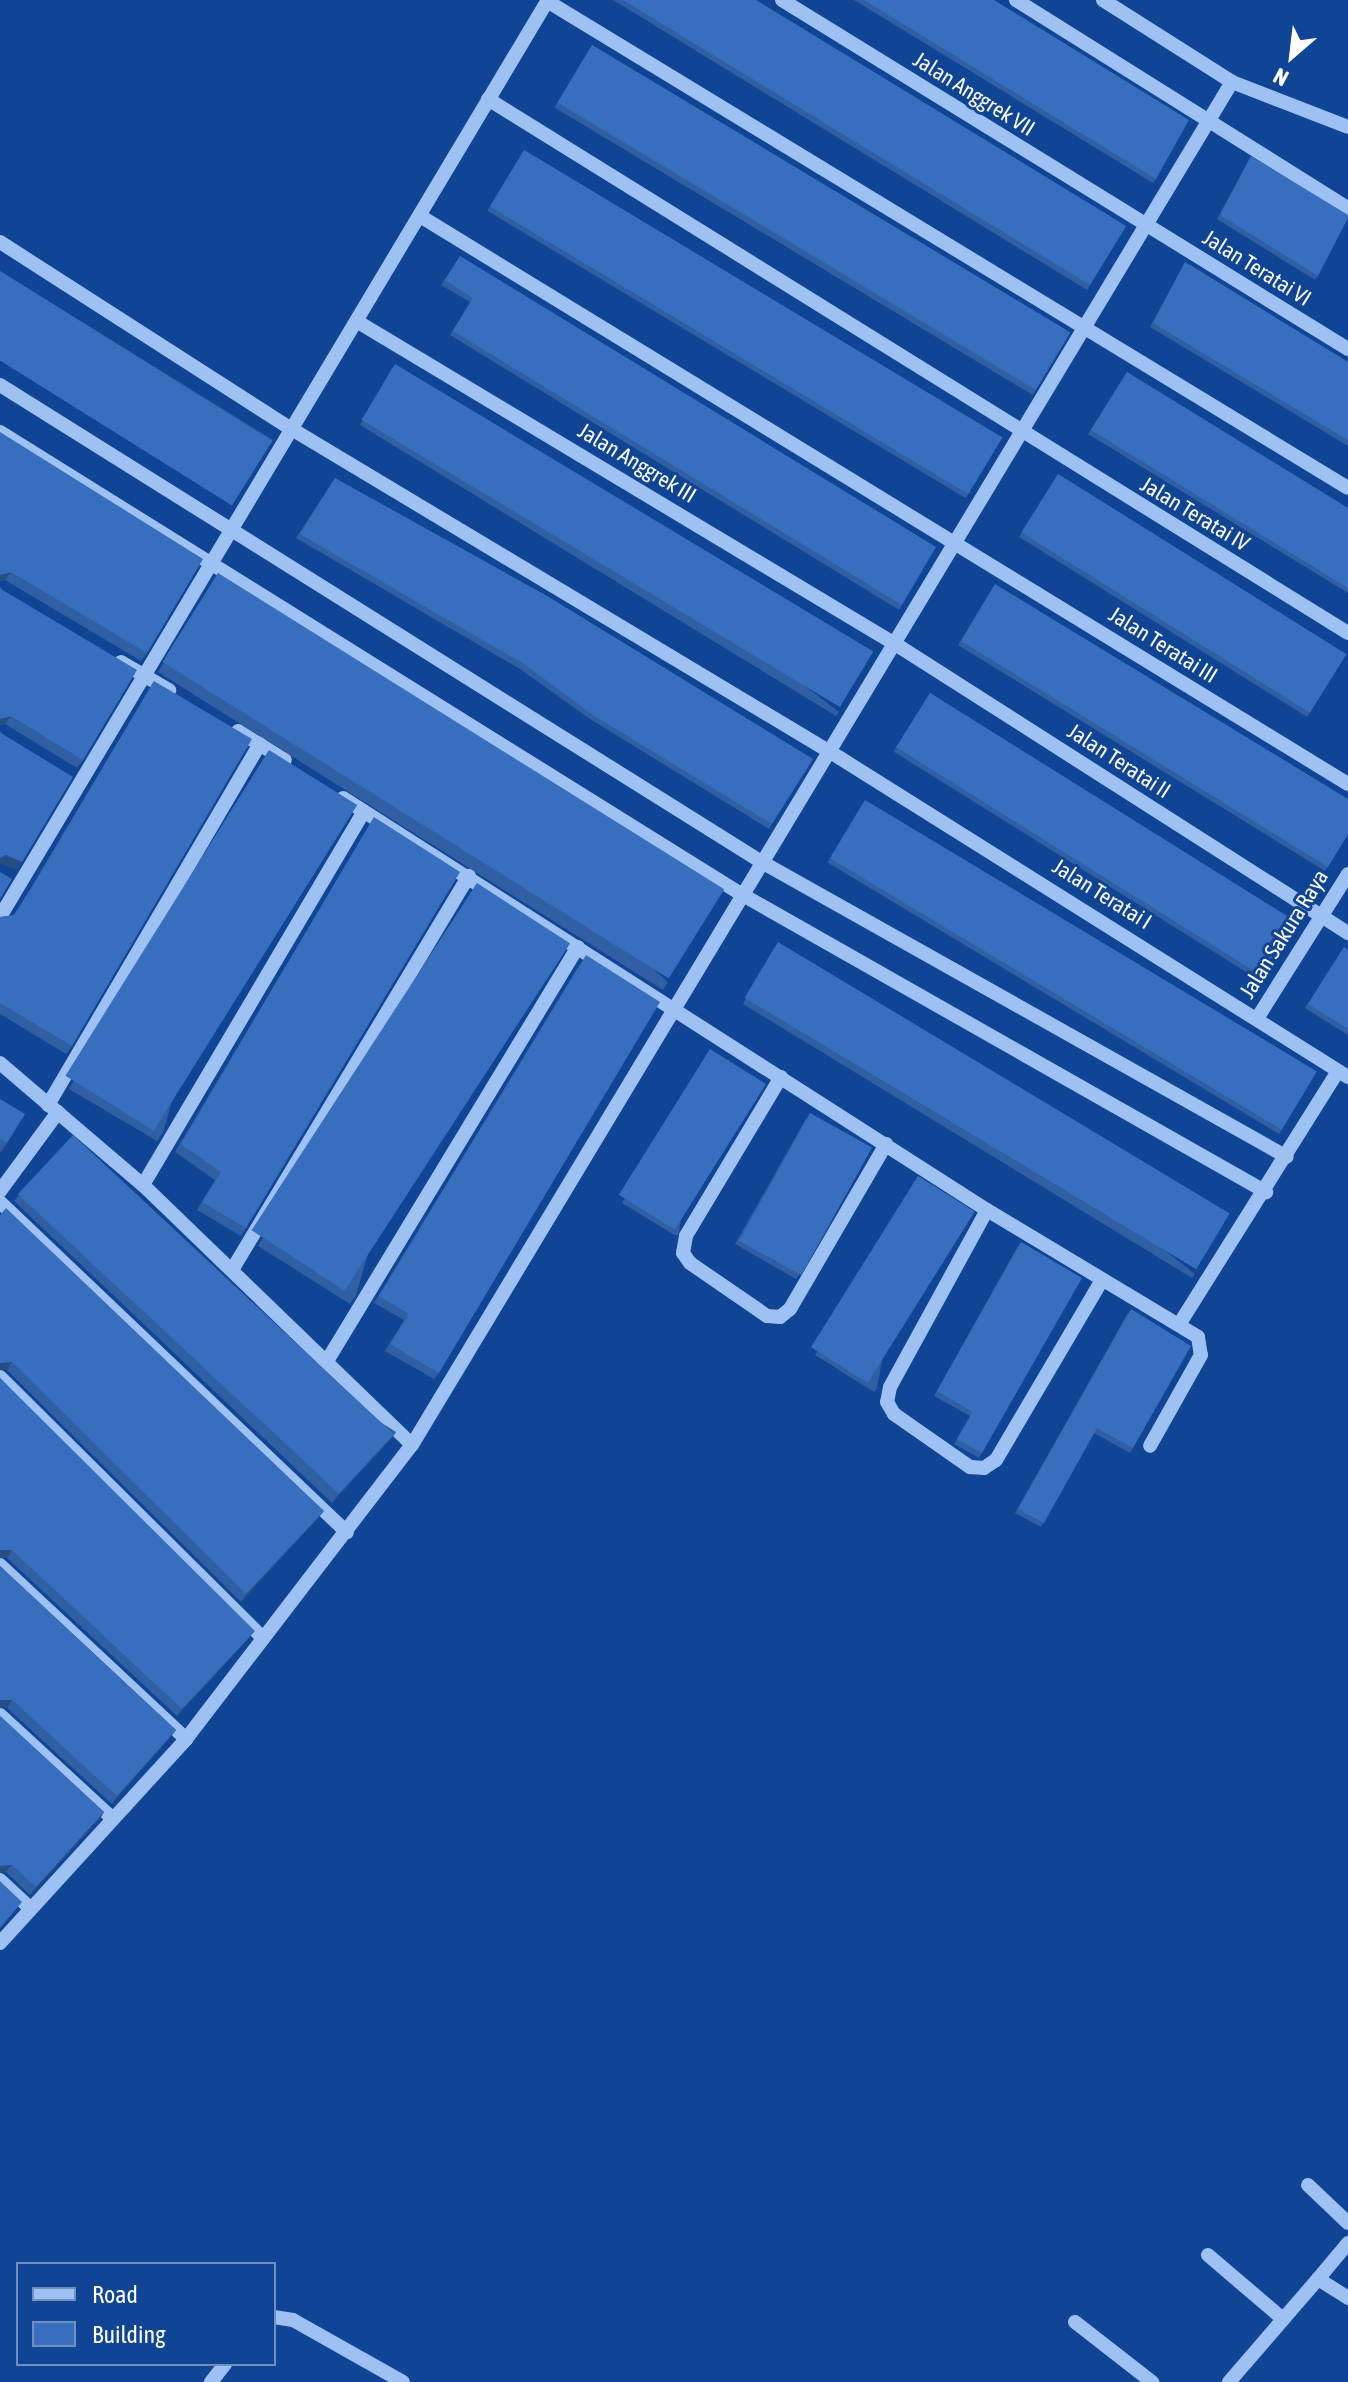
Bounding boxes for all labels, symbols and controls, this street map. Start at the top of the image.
north arrow [1252,16,1332,96]
street label: Jalan Anggrek VII [908,46,1040,142]
text: N [1269,63,1293,92]
street label: Jalan Teratai VI [1198,224,1316,312]
street label: Jalan Anggrek III [573,417,701,509]
street label: Jalan Teratai IV [1136,471,1254,557]
street label: Jalan Teratai III [1104,601,1222,689]
street label: Jalan Teratai II [1063,718,1175,804]
street label: Jalan Teratai I [1048,853,1156,935]
street label: Jalan Sakura Raya [1234,865,1334,1003]
legend [16,2262,276,2366]
text: Road [92,2281,138,2308]
text: Building [92,2321,165,2348]

